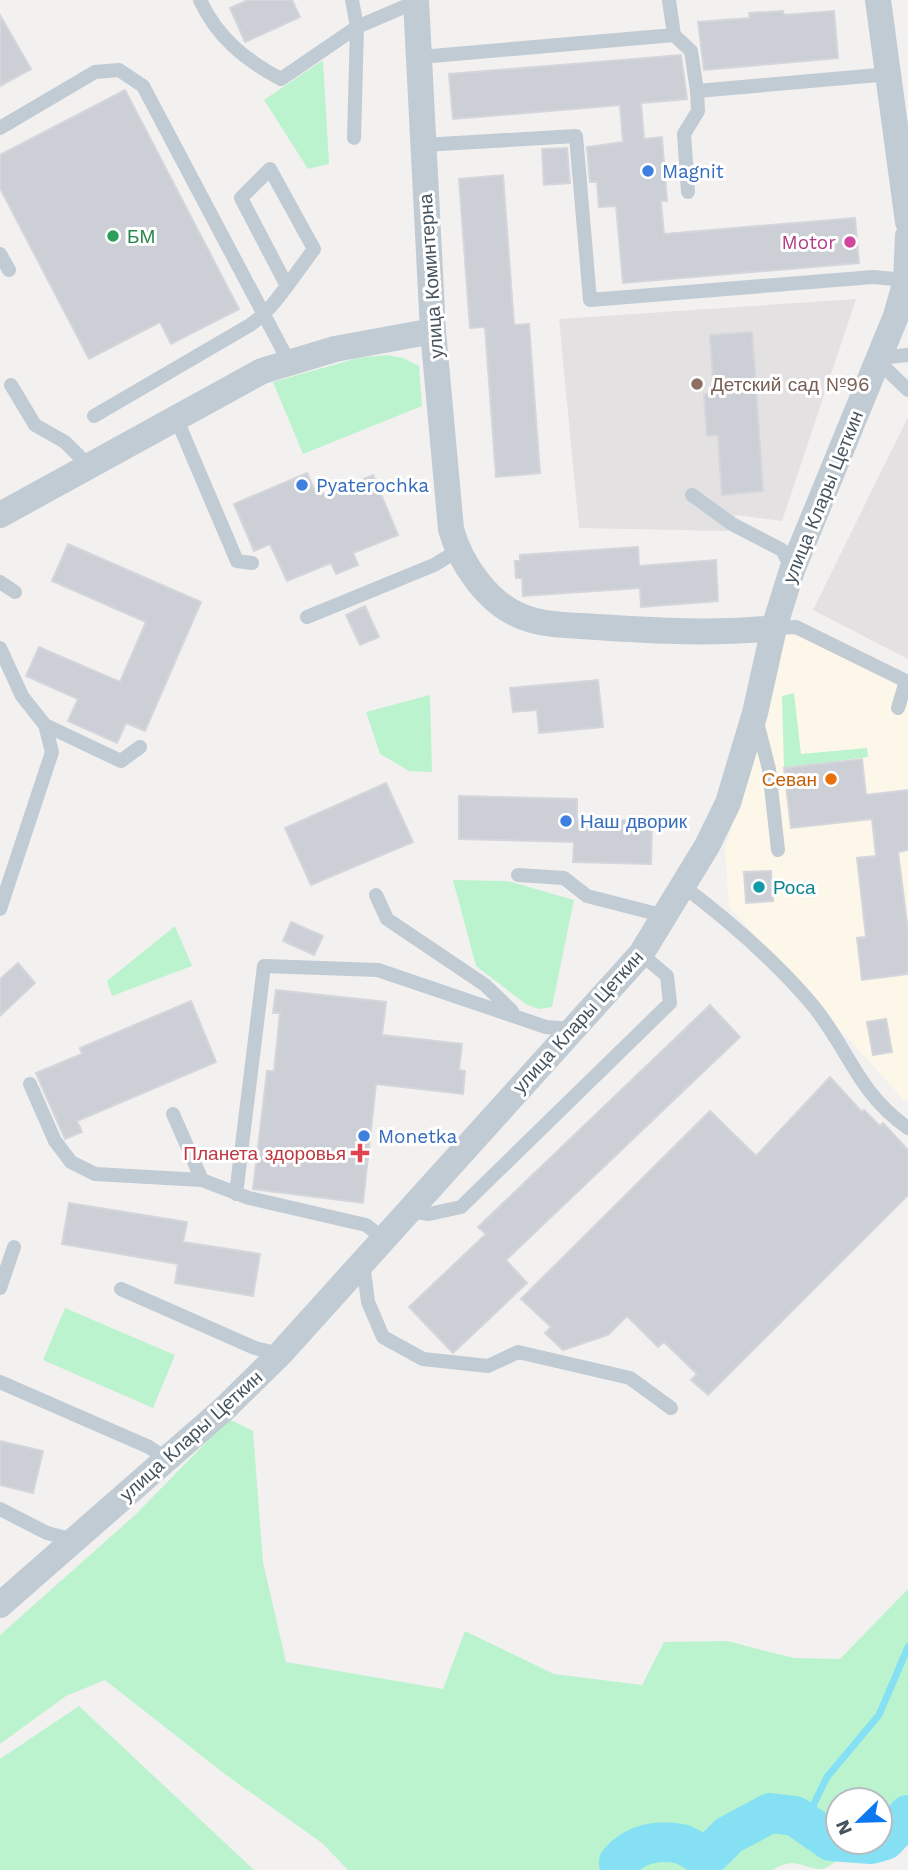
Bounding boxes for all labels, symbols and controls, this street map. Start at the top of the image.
place label: Magnit [662,160,724,183]
marker: Magnit [640,163,656,179]
street label: улица Коминтерна [414,192,448,359]
place label: БМ [127,225,155,248]
marker: БМ [105,228,121,244]
place label: Motor [782,231,836,254]
marker: Motor [842,234,858,250]
place label: Детский сад №96 [711,373,870,396]
marker: Детский сад №96 [689,376,705,392]
street label: улица Клары Цеткин [778,407,868,587]
place label: Pyaterochka [316,474,429,497]
marker: Pyaterochka [294,477,310,493]
place label: Севан [762,768,817,791]
marker: Севан [823,771,839,787]
place label: Наш дворик [580,810,688,833]
marker: Наш дворик [558,813,574,829]
place label: Роса [773,876,816,899]
marker: Роса [751,879,767,895]
street label: улица Клары Цеткин [508,946,648,1098]
place label: Monetka [378,1125,457,1148]
marker: Monetka [356,1128,372,1144]
place label: Планета здоровья [183,1142,346,1165]
marker: Планета здоровья [352,1145,368,1161]
street label: улица Клары Цеткин [115,1366,267,1506]
north arrow [824,1786,894,1856]
text: N [830,1816,857,1838]

